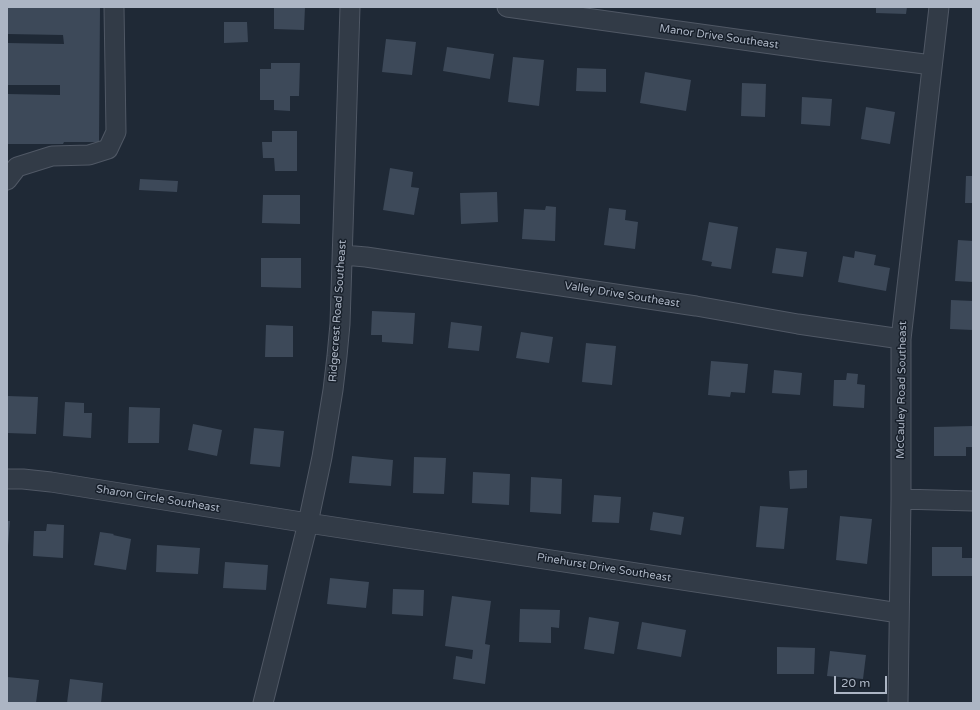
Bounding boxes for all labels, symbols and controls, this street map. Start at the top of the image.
street label: Manor Drive Southeast [659,22,779,52]
street label: Ridgecrest Road Southeast [326,239,350,383]
street label: Valley Drive Southeast [563,279,681,311]
street label: McCauley Road Southeast [894,321,910,459]
street label: Sharon Circle Southeast [95,483,221,515]
street label: Pinehurst Drive Southeast [536,551,672,585]
scale bar [836,668,889,694]
text: 20 m [841,676,870,690]

